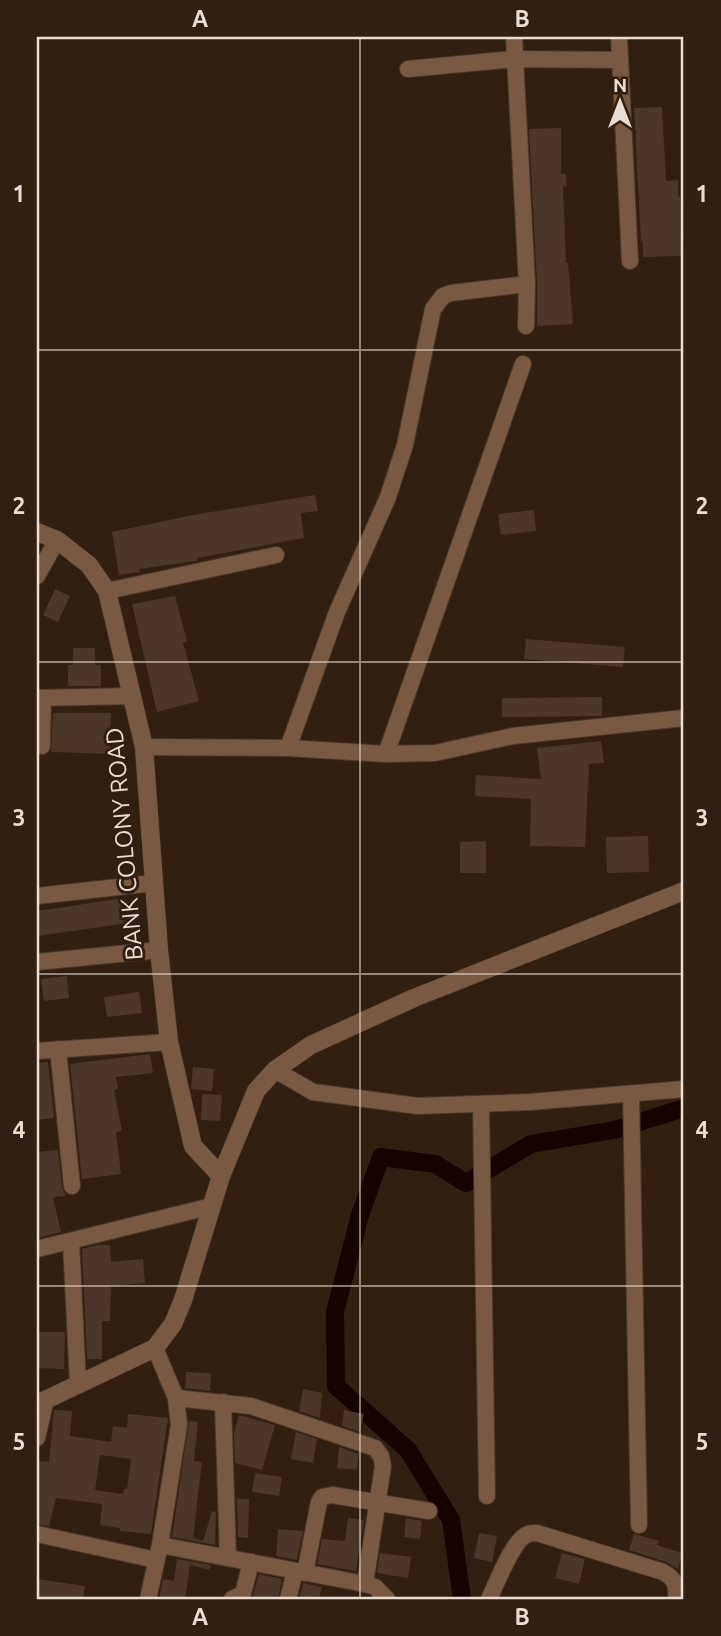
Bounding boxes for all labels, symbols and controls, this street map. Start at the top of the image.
text: A [192,6,208,31]
text: B [514,6,530,31]
north arrow [584,66,654,136]
text: N [613,74,627,96]
text: 1 [13,181,25,206]
text: 1 [696,181,708,206]
text: 2 [13,493,25,518]
text: 2 [696,493,708,518]
street label: BANK COLONY ROAD [100,726,148,962]
text: 3 [13,805,25,830]
text: 3 [696,805,708,830]
text: 4 [13,1117,26,1142]
text: 4 [696,1117,709,1142]
text: 5 [13,1429,25,1454]
text: 5 [696,1429,708,1454]
text: A [192,1604,208,1629]
text: B [514,1604,530,1629]

